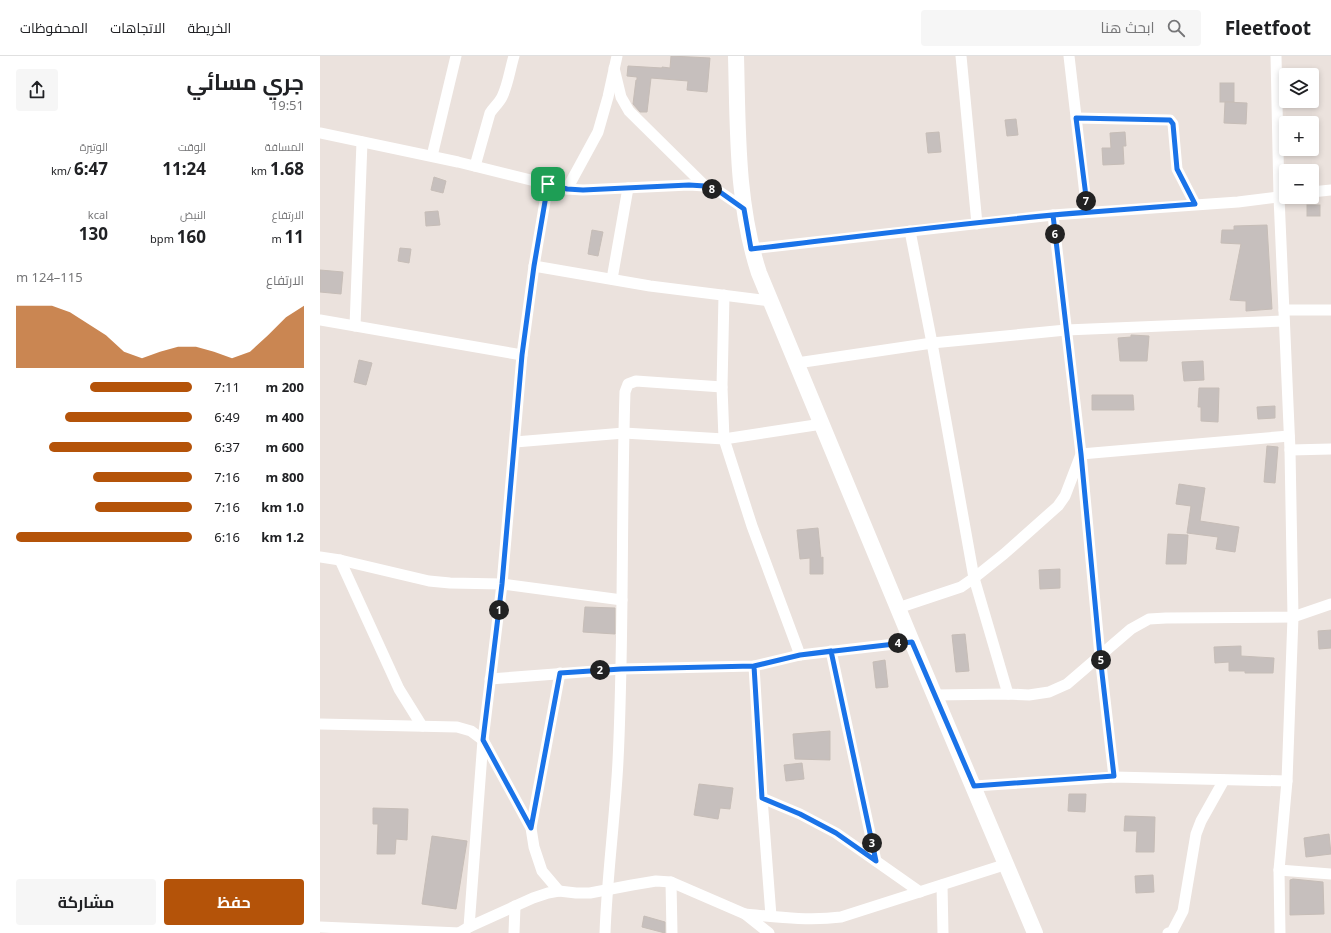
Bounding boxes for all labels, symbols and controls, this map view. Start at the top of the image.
search box [921,10,1201,46]
text: Fleetfoot [1225,15,1311,41]
text: ابحث هنا [1101,17,1155,37]
icon: search [1165,17,1187,39]
text: المحفوظات [20,18,88,37]
text: الاتجاهات [110,18,166,37]
text: الخريطة [188,18,231,37]
text: جري مسائي [187,66,304,96]
map controls [1279,68,1319,204]
button: layers [1279,68,1319,108]
button: share [16,69,58,111]
text: 19:51 [271,96,304,114]
button: + [1279,116,1319,156]
text: الوتيرة [80,139,108,154]
text: الوقت [178,139,206,154]
text: المسافة [265,139,304,154]
text: 6:47 [74,157,108,180]
text: 11:24 [162,157,206,180]
text: 1.68 [270,157,304,180]
text: /km [51,163,74,178]
text: km [251,163,270,178]
button: − [1279,164,1319,204]
pin [531,167,565,201]
icon: arrive [537,173,559,195]
pin: 8 [702,179,722,199]
text: 8 [709,181,715,196]
pin: 7 [1076,191,1096,211]
text: 7 [1083,193,1089,208]
text: kcal [88,207,108,222]
text: النبض [180,207,206,222]
text: الارتفاع [272,207,304,222]
text: 130 [79,222,108,245]
pin: 6 [1045,224,1065,244]
text: 160 [177,225,206,248]
text: 11 [285,225,304,248]
text: 6 [1052,226,1058,241]
text: bpm [150,231,177,246]
text: m [271,231,285,246]
text: 115–124 m [16,268,83,286]
text: الارتفاع [266,271,304,289]
text: 7:11 [214,378,240,396]
text: 200 m [266,378,304,396]
text: 6:49 [214,408,240,426]
text: 400 m [266,408,304,426]
text: 6:37 [214,438,240,456]
text: 600 m [266,438,304,456]
text: 7:16 [214,468,240,486]
text: 800 m [266,468,304,486]
text: 7:16 [214,498,240,516]
text: 1.0 km [261,498,304,516]
text: 6:16 [214,528,240,546]
text: 1.2 km [261,528,304,546]
pin: 1 [489,600,509,620]
text: 1 [496,602,502,617]
pin: 4 [888,633,908,653]
text: 4 [895,635,901,650]
pin: 5 [1091,650,1111,670]
text: 5 [1098,652,1104,667]
pin: 2 [590,660,610,680]
text: 2 [597,662,603,677]
pin: 3 [862,833,882,853]
text: 3 [869,835,875,850]
button: مشاركة [16,879,156,925]
button: حفظ [164,879,304,925]

